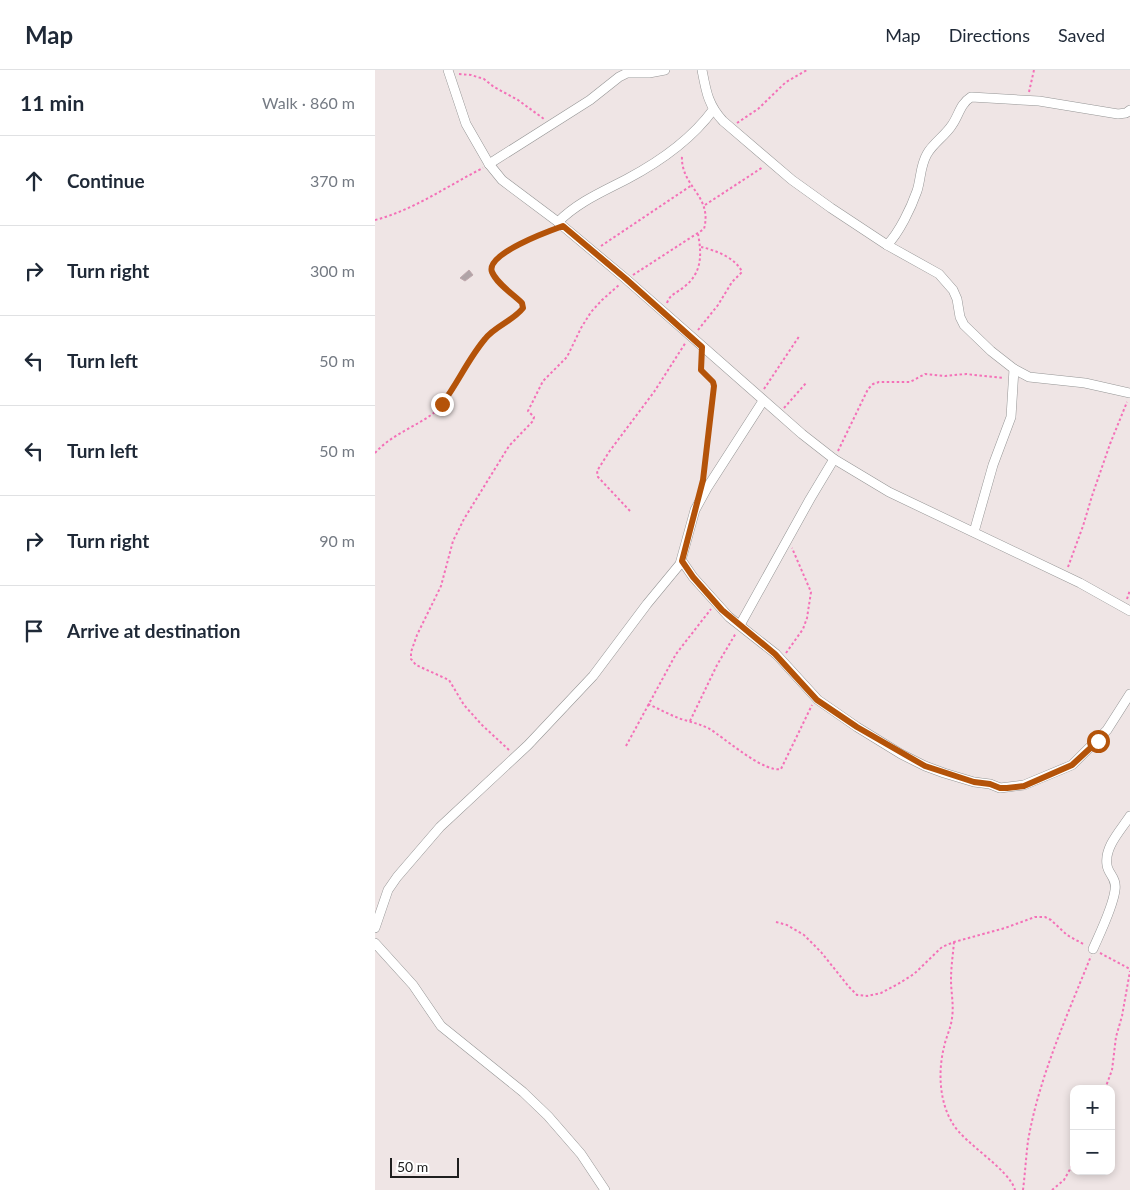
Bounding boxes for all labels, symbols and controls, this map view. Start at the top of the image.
text: Map [25,20,73,49]
text: Map [885,24,921,46]
text: Directions [949,24,1030,46]
text: Saved [1058,24,1105,46]
text: 11 min [20,90,84,115]
text: Walk · 860 m [262,93,355,112]
icon: ahead [20,167,48,195]
text: Continue [67,169,145,192]
text: 370 m [310,171,355,190]
icon: right [20,257,48,285]
text: Turn right [67,259,149,282]
text: 300 m [310,261,355,280]
icon: left [20,347,48,375]
text: Turn left [67,349,138,372]
text: 50 m [319,351,355,370]
route end [431,393,454,416]
icon: left [20,437,48,465]
text: Turn left [67,439,138,462]
text: 50 m [319,441,355,460]
icon: right [20,527,48,555]
text: Turn right [67,529,149,552]
text: 90 m [319,531,355,550]
icon: arrive [20,617,48,645]
text: Arrive at destination [67,619,240,642]
route start [1087,730,1110,753]
map controls [1070,1085,1115,1175]
button: + [1070,1085,1115,1130]
button: − [1070,1130,1115,1175]
scale bar [390,1155,459,1178]
text: 50 m [397,1158,428,1175]

